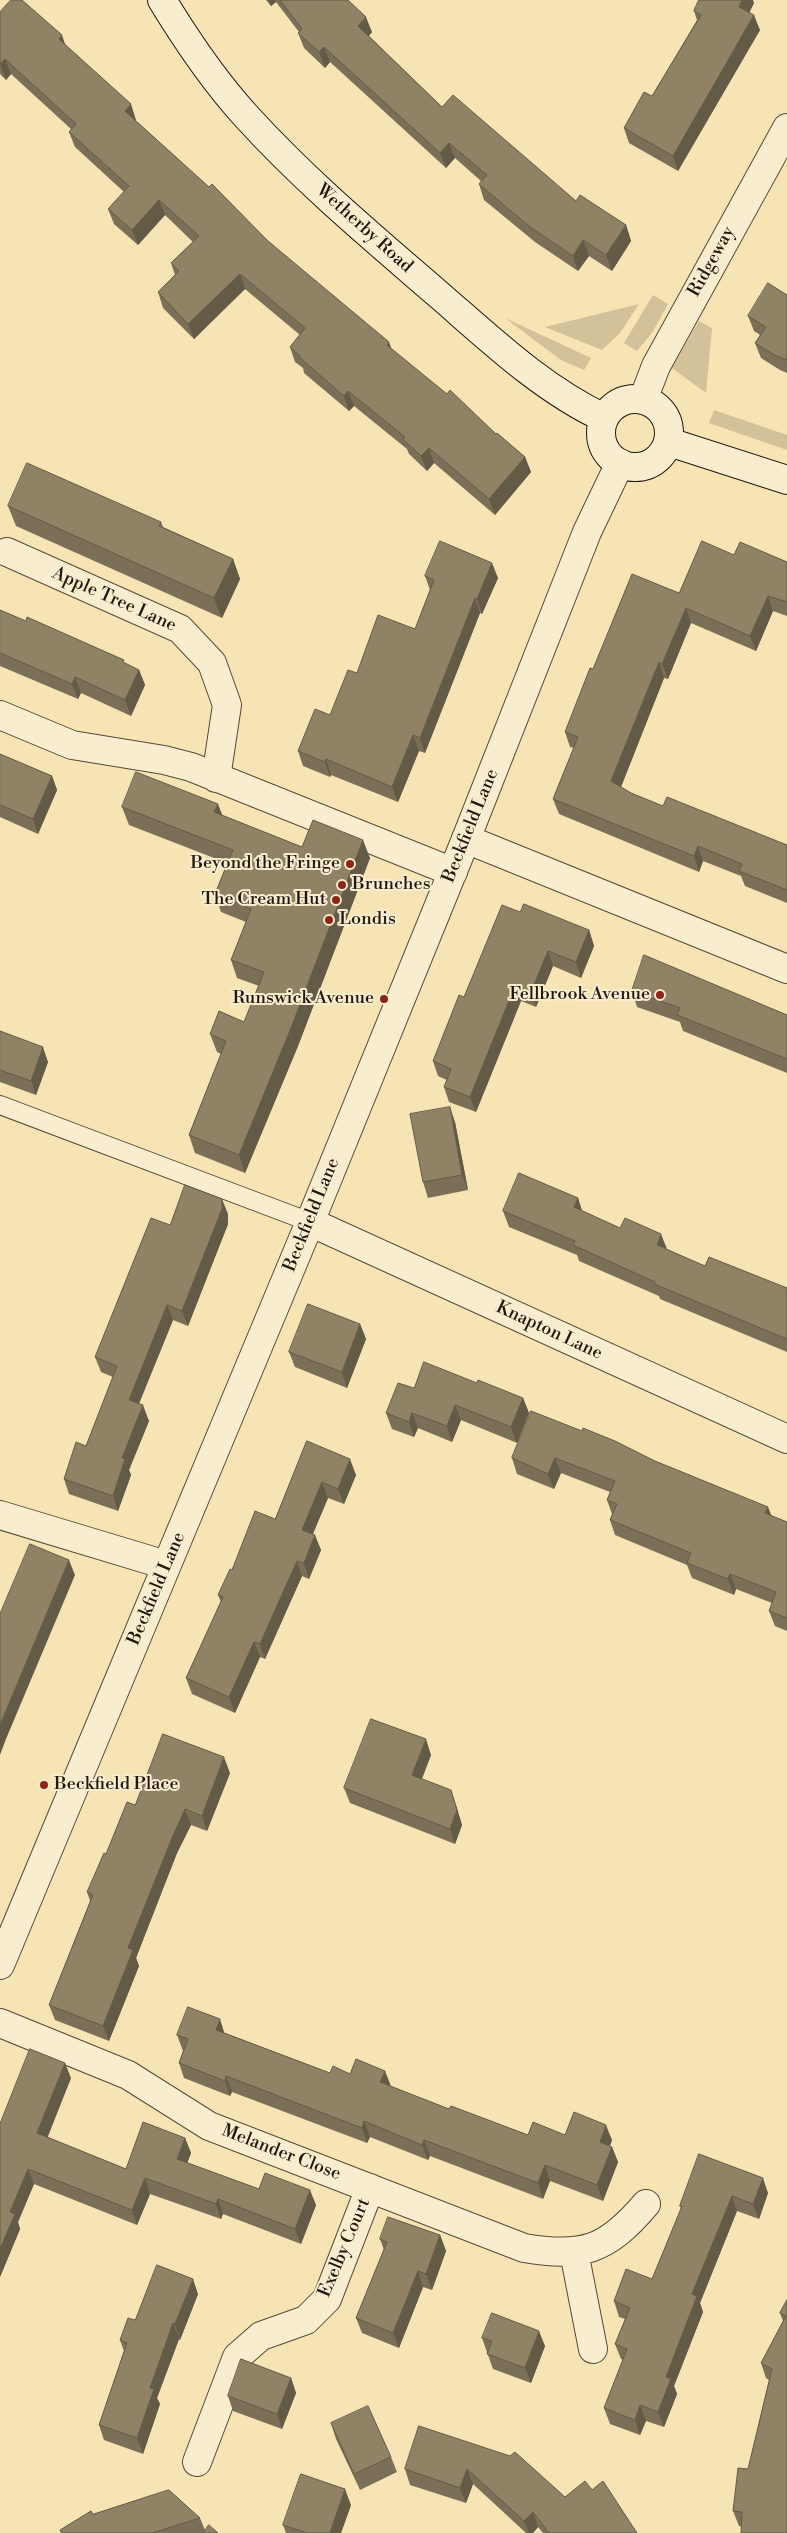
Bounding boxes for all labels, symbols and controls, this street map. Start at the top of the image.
street label: Wetherby Road [311,180,417,278]
street label: Ridgeway [684,223,740,301]
street label: Apple Tree Lane [49,563,179,637]
street label: Beckfield Lane [438,766,504,886]
place label: Beyond the Fringe [190,853,340,875]
marker: Beyond the Fringe [344,858,356,870]
place label: Brunches [352,874,431,896]
marker: Brunches [336,879,348,891]
place label: The Cream Hut [201,889,326,911]
marker: The Cream Hut [330,894,342,906]
place label: Londis [339,909,396,931]
marker: Londis [323,914,335,926]
place label: Fellbrook Avenue [509,984,650,1006]
place label: Runswick Avenue [233,988,374,1010]
marker: Fellbrook Avenue [654,989,666,1001]
marker: Runswick Avenue [378,993,390,1005]
street label: Beckfield Lane [279,1155,345,1275]
street label: Knapton Lane [492,1297,606,1365]
street label: Beckfield Lane [124,1529,190,1649]
place label: Beckfield Place [54,1774,179,1796]
marker: Beckfield Place [38,1779,50,1791]
street label: Melander Close [218,2120,344,2186]
street label: Exelby Court [314,2195,376,2301]

